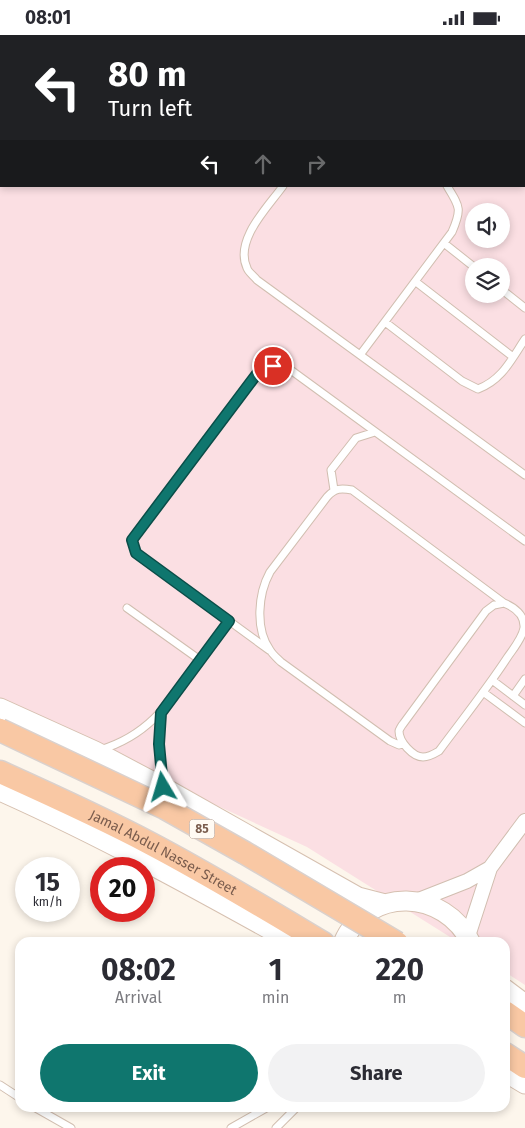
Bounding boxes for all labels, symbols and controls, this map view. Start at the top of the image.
text: 08:01 [25,6,71,29]
text: 80 m [108,53,187,95]
icon: left [25,55,90,120]
text: Turn left [108,95,192,122]
icon: left [196,150,224,178]
icon: ahead [249,150,277,178]
icon: right [302,150,330,178]
map controls [465,203,510,303]
button: sound [465,203,510,248]
button: layers [465,258,510,303]
pin [252,345,294,387]
icon: arrive [259,352,287,380]
position arrow [136,760,188,812]
street label: Jamal Abdul Nasser Street [87,806,241,899]
road number: 85 [190,819,214,839]
speed limit sign: 20 [90,857,155,922]
text: 15 [35,868,60,898]
text: km/h [33,895,62,909]
text: 08:02 [101,952,176,988]
text: 1 [269,952,283,988]
text: 220 [375,952,424,988]
text: Arrival [115,988,162,1007]
text: min [262,988,289,1007]
text: m [393,988,407,1007]
button: Exit [40,1044,258,1102]
button: Share [268,1044,485,1102]

